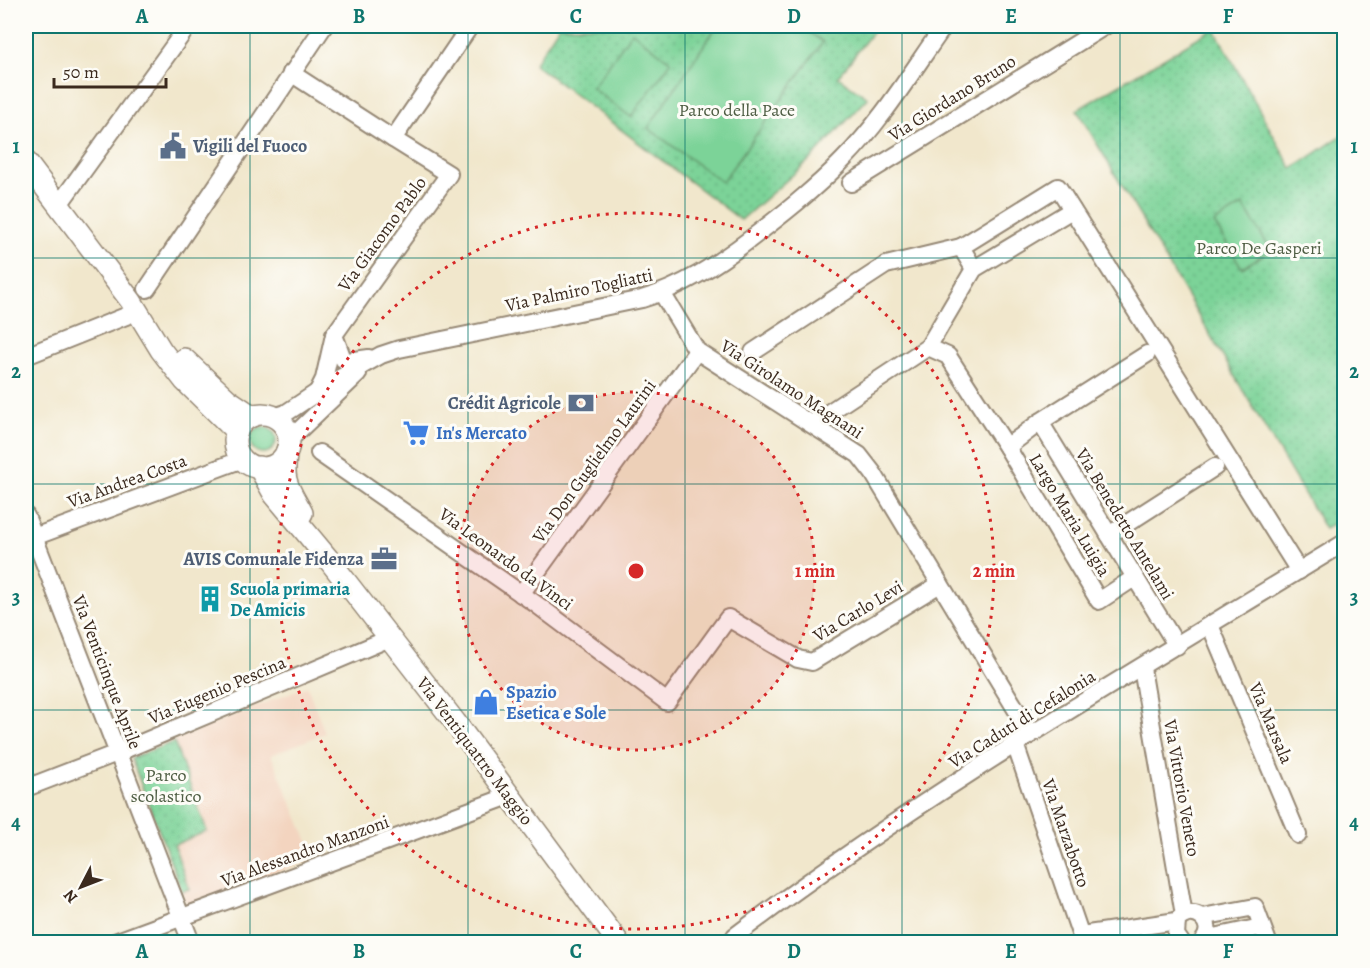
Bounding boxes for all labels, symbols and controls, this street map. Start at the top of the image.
text: A [135,3,149,30]
text: B [353,3,365,30]
text: C [570,3,582,30]
text: D [787,3,801,30]
text: E [1005,3,1017,30]
text: F [1223,3,1234,30]
street label: Via Giordano Bruno [883,49,1020,147]
scale bar [54,51,166,89]
text: 50 m [63,60,99,84]
park label: Parco della Pace [679,98,795,122]
public building icon: Vigili del Fuoco [158,131,188,161]
text: 1 [12,133,20,160]
text: 1 [1350,133,1358,160]
place label: Vigili del Fuoco [192,134,307,158]
street label: Via Giacomo Pablo [332,172,432,297]
park label: Parco De Gasperi [1196,236,1322,260]
street label: Via Palmiro Togliatti [502,263,655,318]
street label: Via Girolamo Magnani [715,333,868,444]
text: 2 [11,358,21,385]
text: 2 [1349,358,1359,385]
street label: Via Don Guglielmo Laurini [526,375,661,548]
bank icon: Crédit Agricole [566,388,596,418]
place label: Crédit Agricole [448,391,561,415]
supermarket icon: In's Mercato [401,418,431,448]
place label: In's Mercato [436,421,527,445]
street label: Via Benedetto Antelami [1070,443,1180,604]
street label: Via Andrea Costa [63,448,190,514]
street label: Largo Maria Luigia [1024,449,1117,582]
street label: Via Leonardo da Vinci [433,502,578,616]
office icon: AVIS Comunale Fidenza [369,544,399,574]
place label: AVIS Comunale Fidenza [183,547,364,571]
text: 1 min [795,559,835,583]
text: 2 min [973,559,1015,583]
centre of rings [626,561,646,581]
street label: Via Carlo Levi [808,575,907,648]
place label: Scuola primaria De Amicis [230,577,351,622]
text: 3 [12,584,20,611]
building icon: Scuola primaria De Amicis [195,584,225,614]
text: 3 [1350,584,1358,611]
street label: Via Venticinque Aprile [66,591,147,752]
street label: Via Eugenio Pescina [144,650,290,730]
street label: Via Caduti di Cefalonia [943,664,1101,774]
street label: Via Ventiquattro Maggio [411,671,539,830]
street label: Via Marsala [1243,678,1299,768]
place label: Spazio Esetica e Sole [506,680,606,725]
shop icon: Spazio Esetica e Sole [471,687,501,717]
street label: Via Vittorio Veneto [1158,717,1206,858]
park label: Parco scolastico [131,763,201,808]
street label: Via Marzabotto [1036,775,1096,890]
text: 4 [11,809,21,836]
street label: Via Alessandro Manzoni [217,809,392,893]
text: 4 [1349,809,1359,836]
north arrow [51,857,111,917]
text: N [58,884,83,908]
text: A [135,938,149,965]
text: B [353,938,365,965]
text: C [570,938,582,965]
text: D [787,938,801,965]
text: E [1005,938,1017,965]
text: F [1223,938,1234,965]

